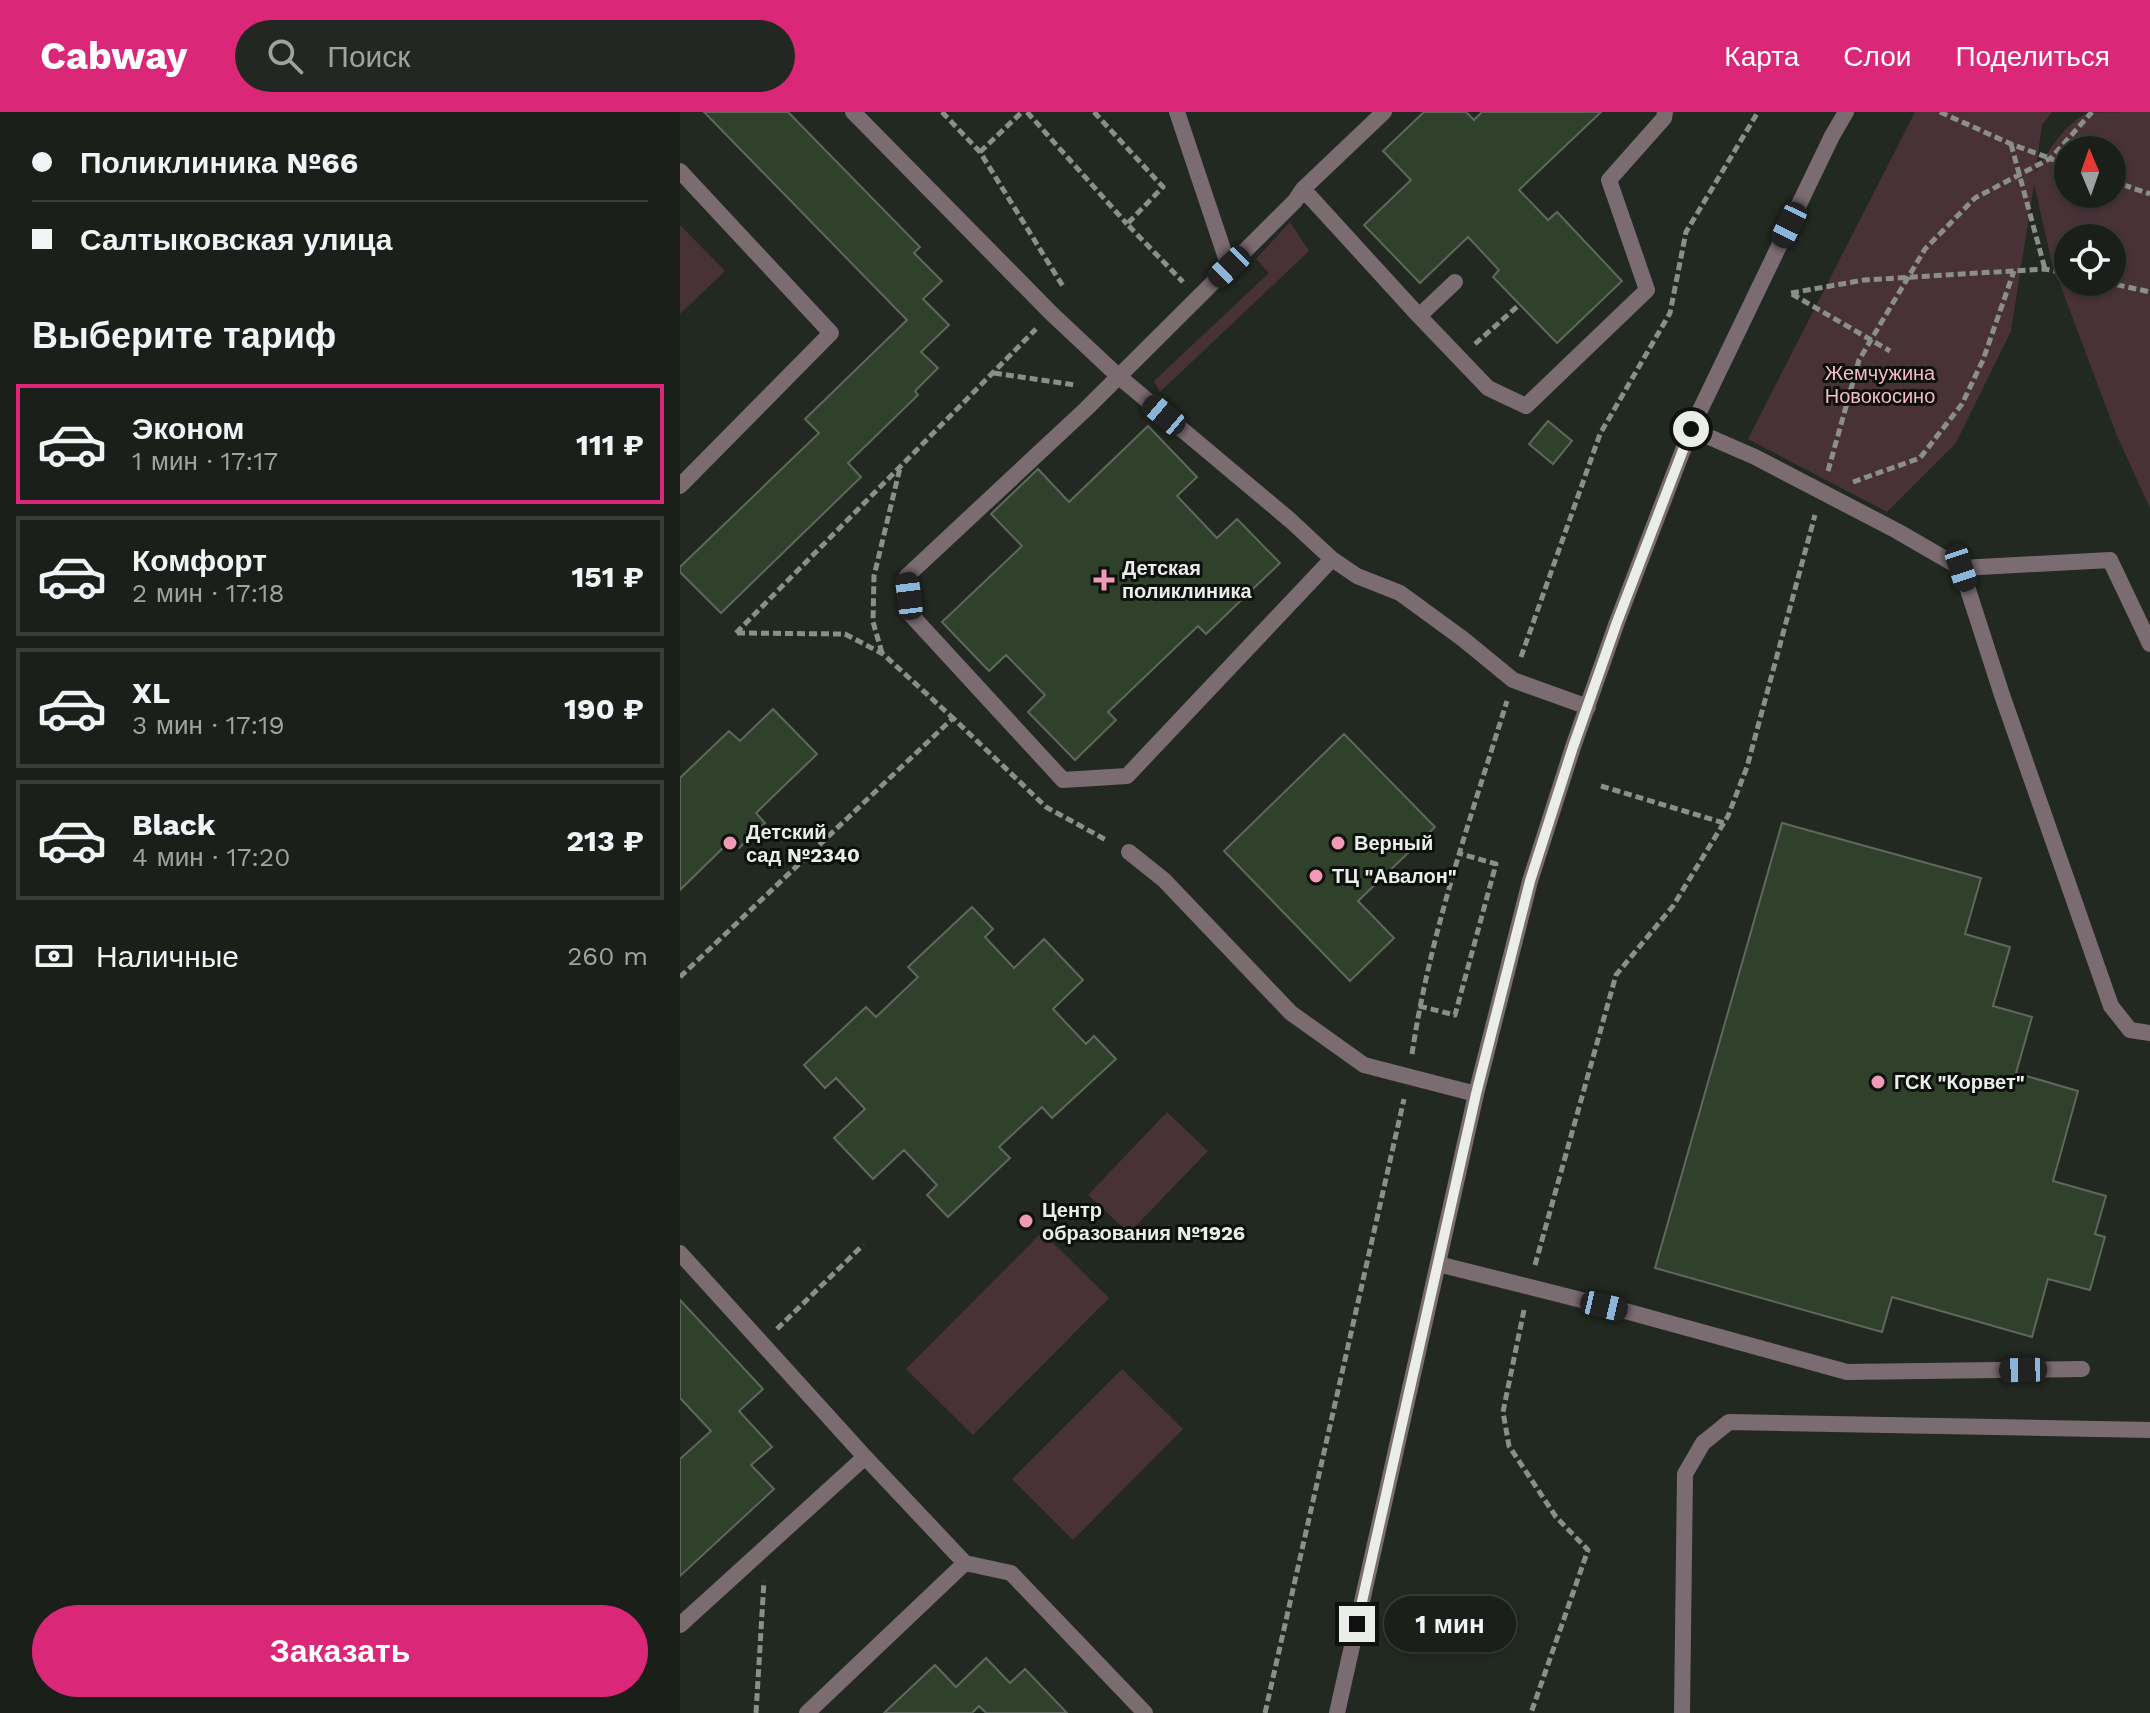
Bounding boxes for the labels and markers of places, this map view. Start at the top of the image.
place label: Детская поликлиника [1122,556,1252,603]
marker: Детская поликлиника [1093,569,1115,591]
place label: Детский сад №2340 [746,820,860,867]
place label: Верный [1354,831,1433,855]
marker: Детский сад №2340 [721,834,739,852]
marker: Верный [1329,834,1347,852]
place label: ТЦ "Авалон" [1332,864,1457,888]
marker: ТЦ "Авалон" [1307,867,1325,885]
place label: ГСК "Корвет" [1894,1070,2025,1094]
marker: ГСК "Корвет" [1869,1073,1887,1091]
place label: Центр образования №1926 [1042,1198,1245,1245]
marker: Центр образования №1926 [1017,1212,1035,1230]

